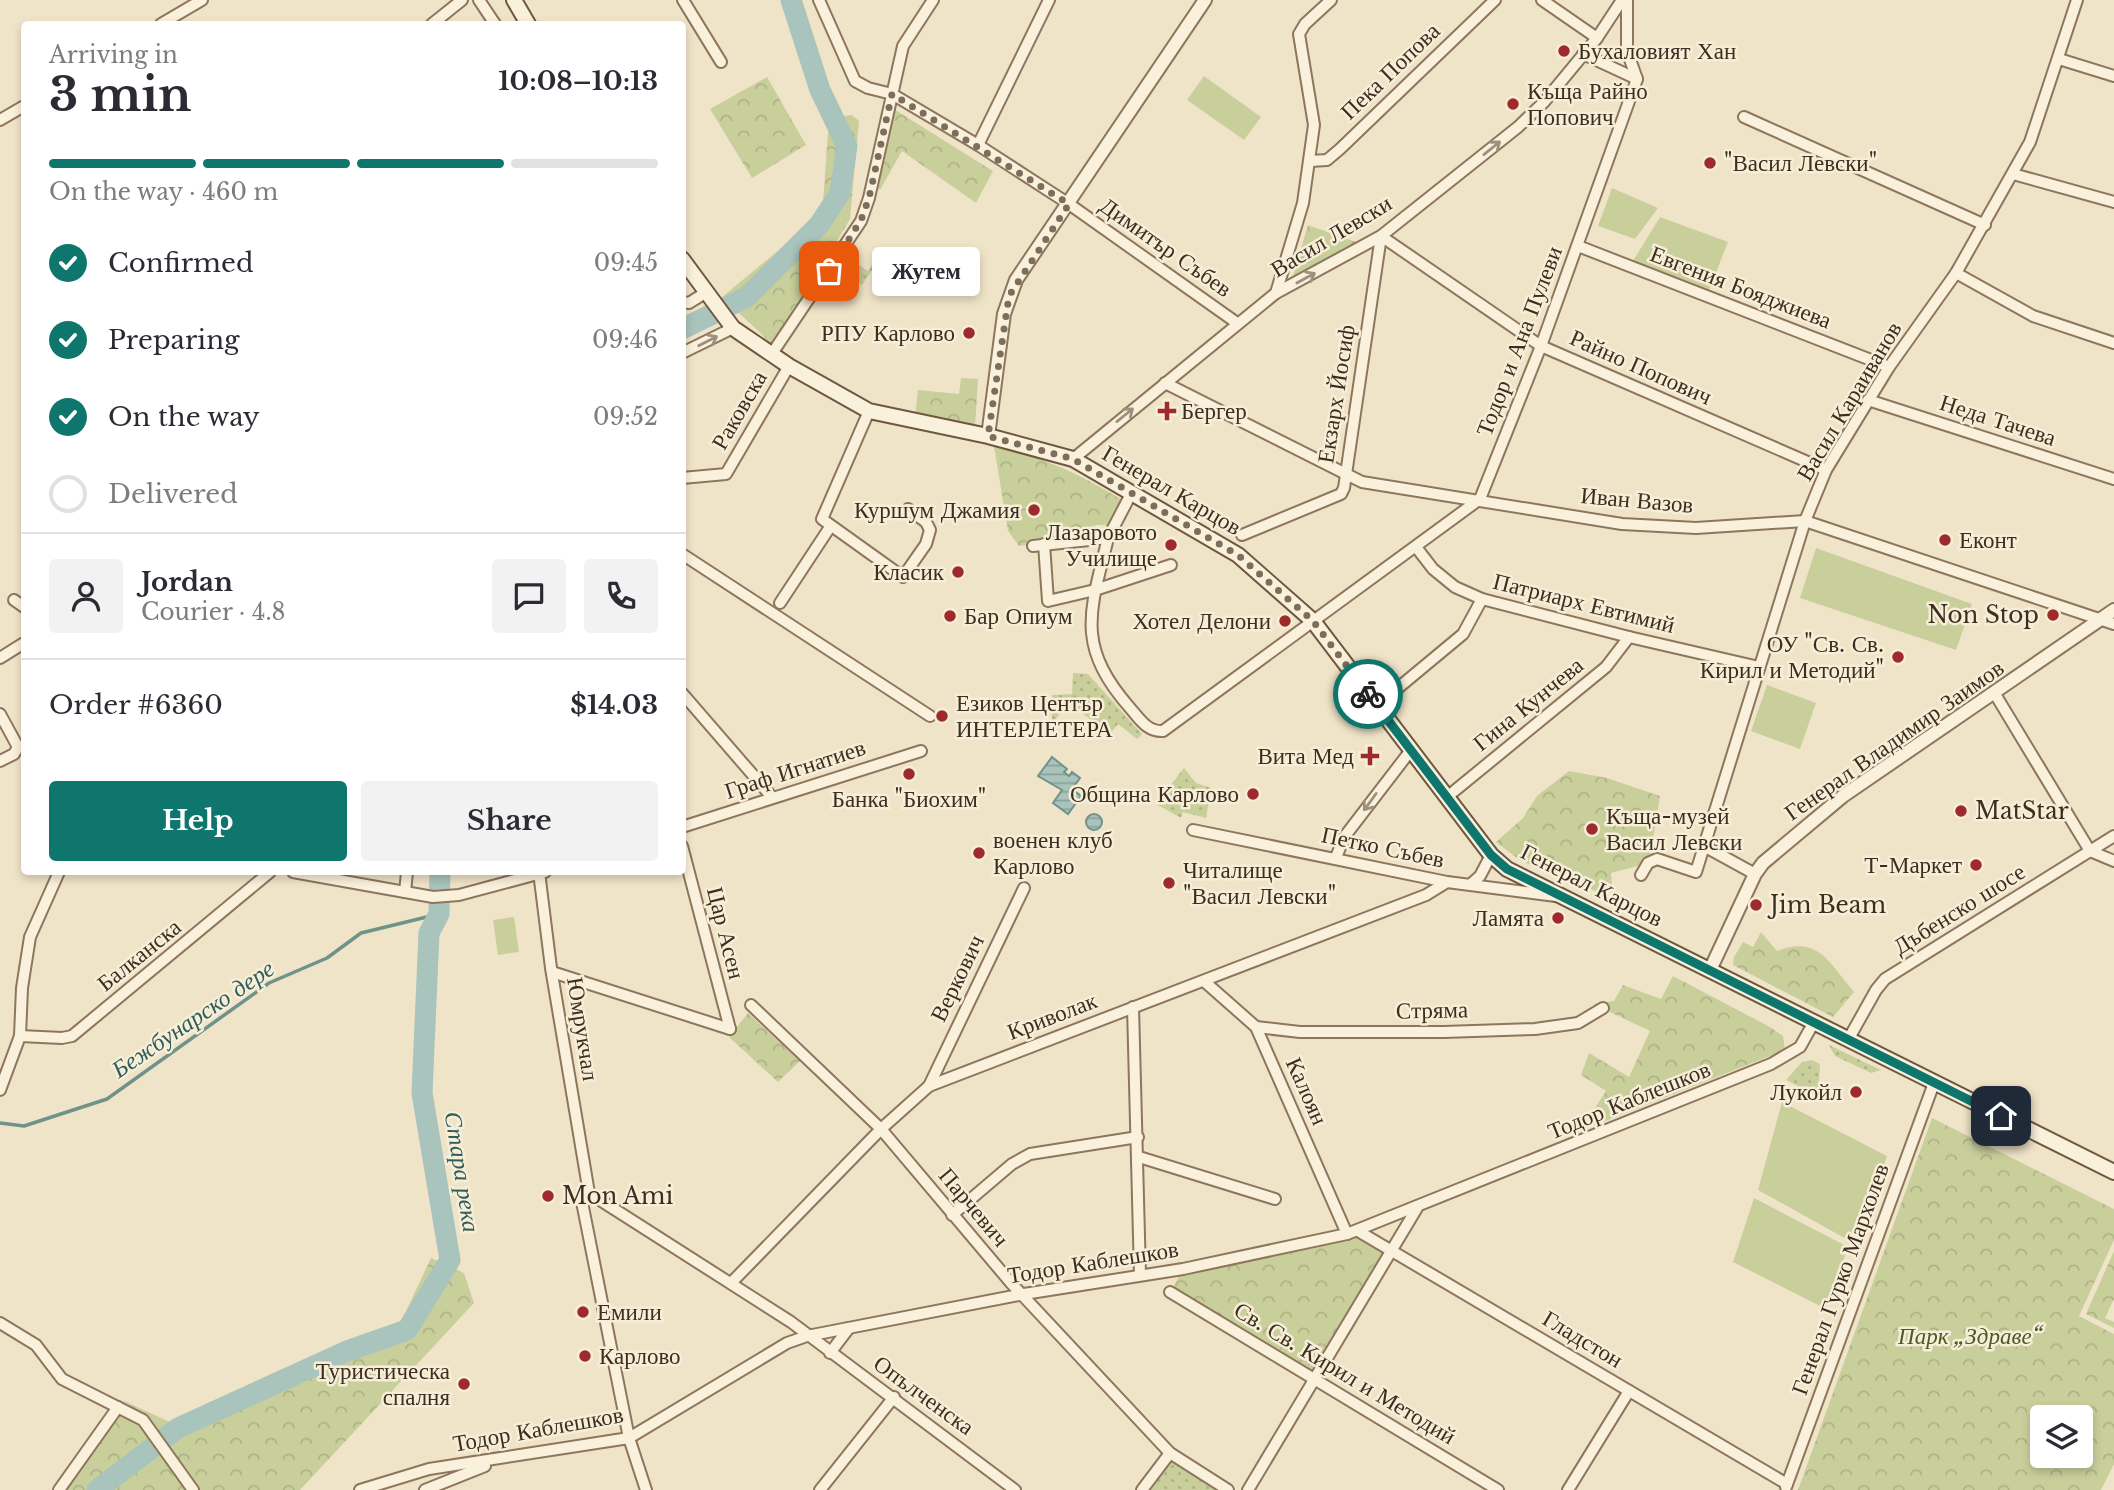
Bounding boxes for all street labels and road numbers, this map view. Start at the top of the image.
street label: Пека Попова [1335,17,1445,125]
street label: Васил Левски [1265,189,1397,283]
street label: Димитър Събев [1095,191,1237,303]
street label: Евгения Бояджиева [1646,240,1836,334]
street label: Тодор и Ана Пулеви [1470,242,1568,440]
street label: Васил Караиванов [1790,316,1908,486]
street label: Екзарх Йосиф [1311,323,1361,465]
street label: Райно Попович [1566,323,1717,411]
street label: Раковска [705,366,773,454]
street label: Неда Тачева [1936,388,2060,452]
street label: Генерал Карцов [1098,439,1247,541]
street label: Иван Вазов [1579,481,1695,519]
street label: Патриарх Евтимий [1490,567,1678,639]
street label: Гина Кунчева [1467,651,1589,757]
street label: Генерал Владимир Заимов [1779,654,2009,826]
street label: Граф Игнатиев [721,733,869,805]
street label: Петко Събев [1319,820,1447,874]
street label: Генерал Карцов [1516,837,1668,933]
street label: Дъбенско шосе [1888,857,2030,961]
street label: Цар Асен [701,884,751,982]
street label: Балканска [91,913,187,997]
street label: Веркович [924,930,990,1026]
street label: Юмрукчал [561,975,605,1083]
street label: Криволак [1003,986,1102,1046]
street label: Стряма [1396,995,1468,1025]
street label: Калоян [1280,1053,1334,1129]
street label: Тодор Каблешков [1544,1055,1714,1145]
street label: Генерал Гурко Мархолев [1785,1159,1895,1399]
street label: Парчевич [933,1162,1015,1252]
street label: Тодор Каблешков [1006,1235,1181,1289]
street label: Св. Св. Кирил и Методий [1229,1296,1461,1450]
street label: Гладстон [1538,1304,1628,1374]
street label: Опълченска [868,1349,980,1441]
street label: Тодор Каблешков [451,1400,626,1458]

